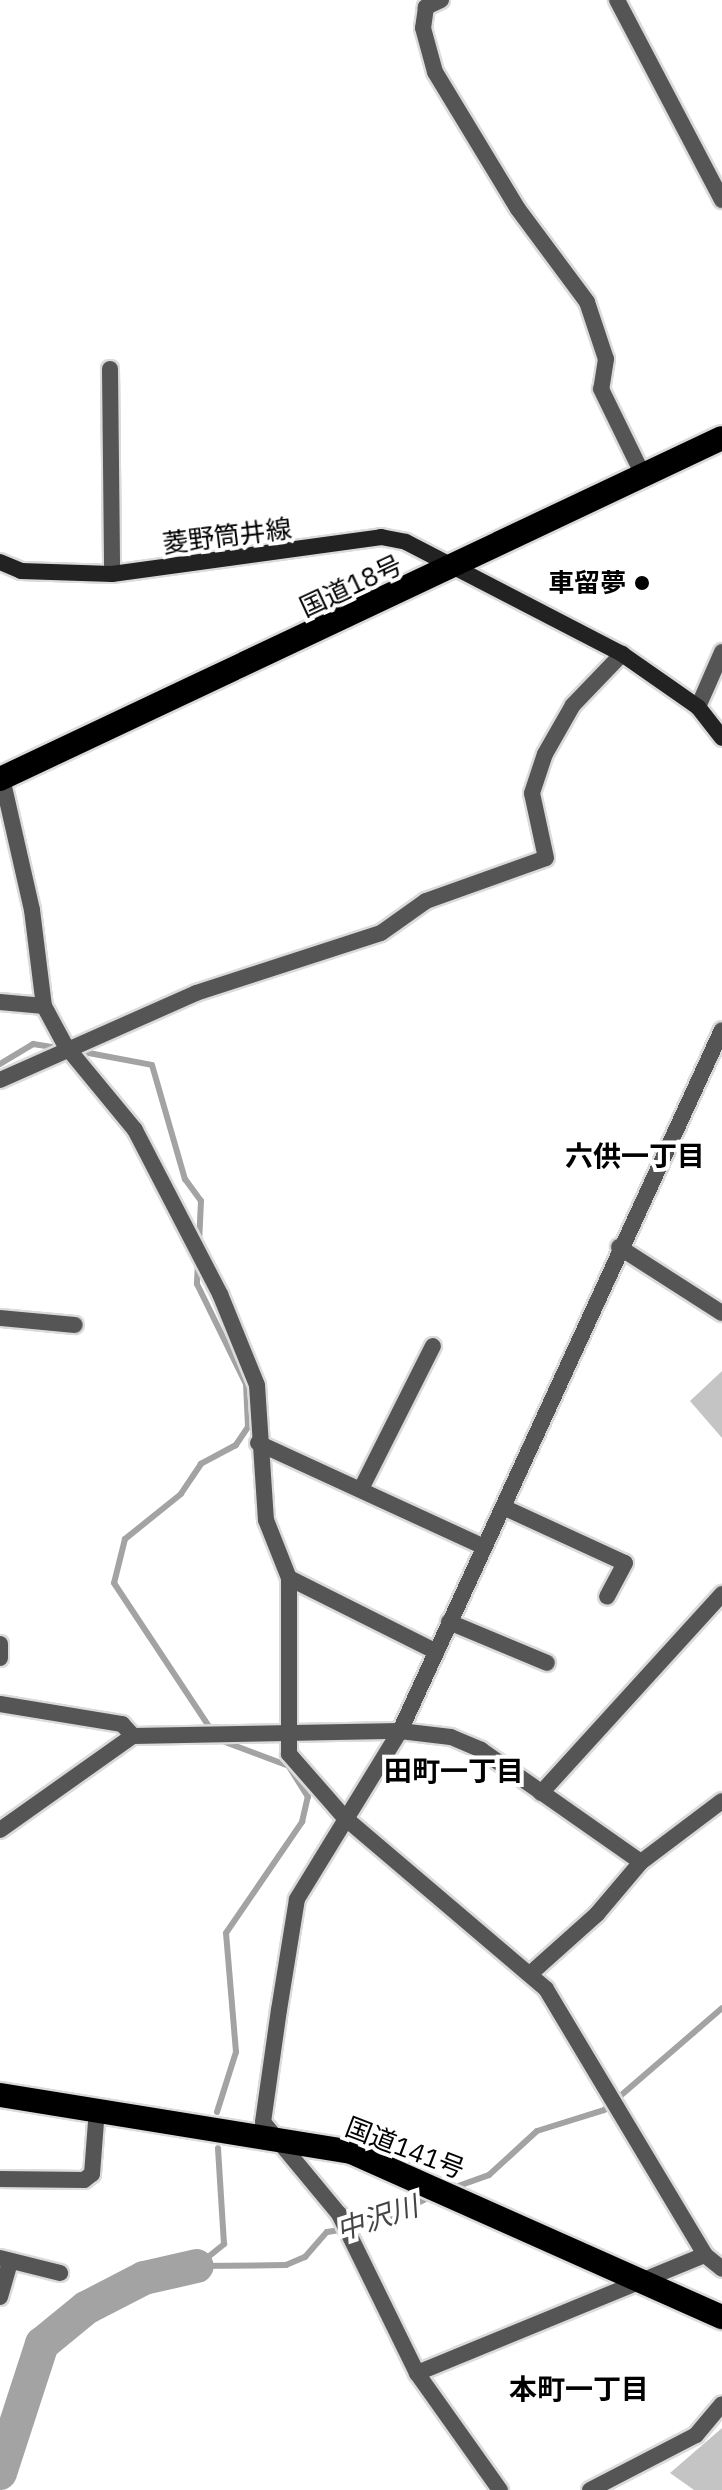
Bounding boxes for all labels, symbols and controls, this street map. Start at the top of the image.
street label: 菱野筒井線 [161,513,293,559]
street label: 国道18号 [295,549,407,623]
place label: 車留夢 [548,567,626,599]
marker: 車留夢 [633,574,651,592]
district label: 六供一丁目 [565,1139,705,1173]
district label: 田町一丁目 [384,1754,524,1788]
street label: 国道141号 [341,2111,469,2185]
water label: 中沢川 [332,2189,422,2247]
district label: 本町一丁目 [509,2372,649,2406]

